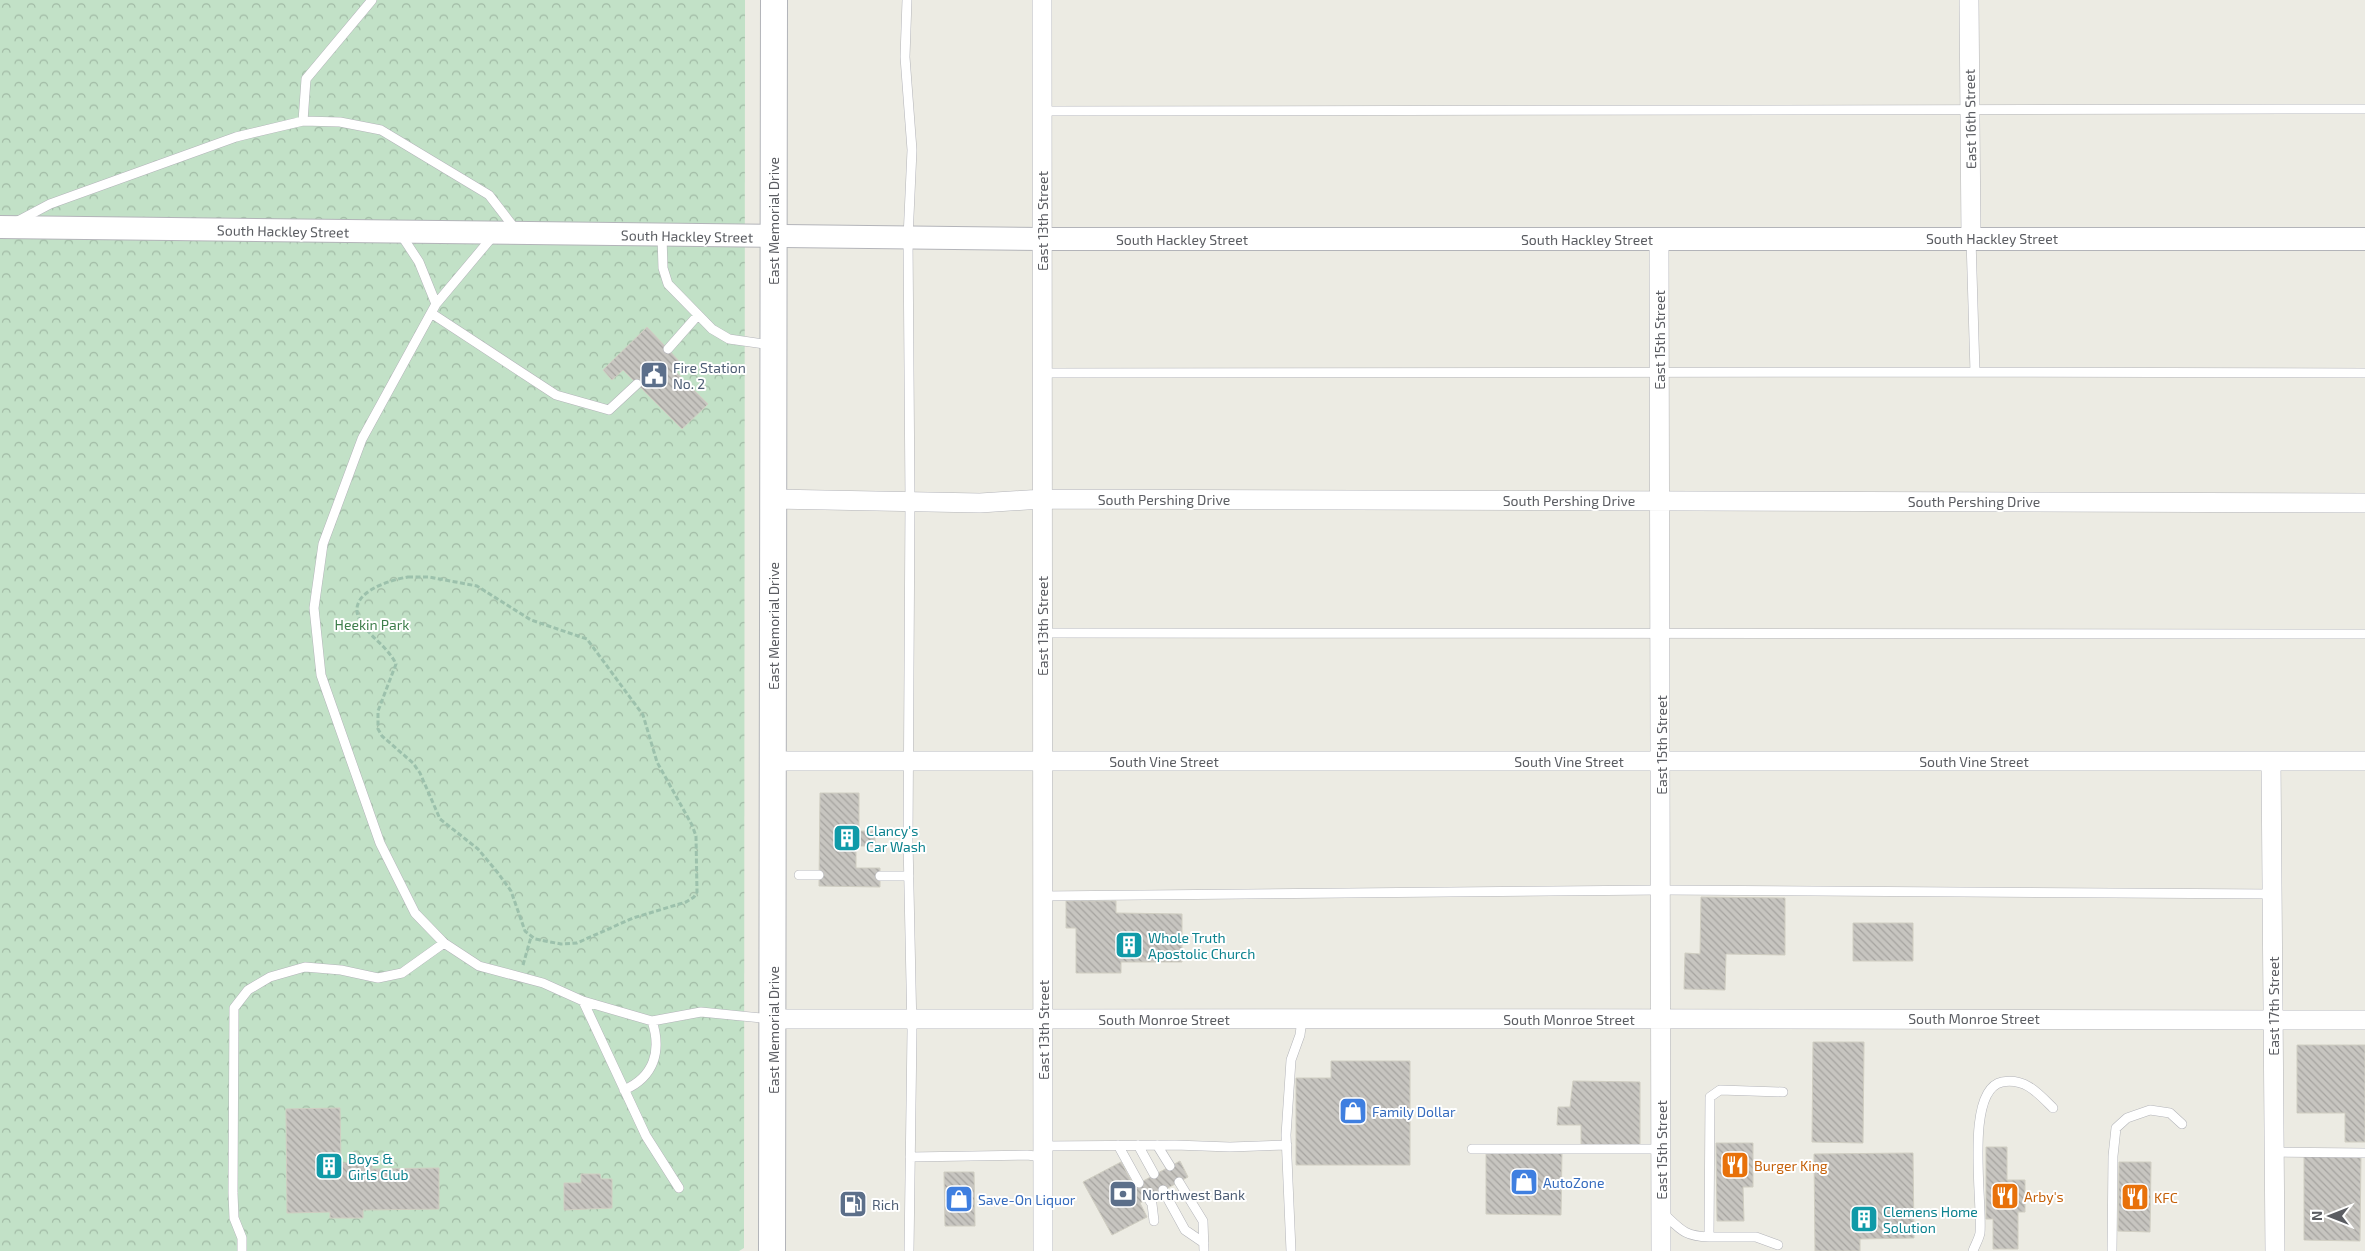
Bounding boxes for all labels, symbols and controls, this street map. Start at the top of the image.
street label: East 16th Street [1961,69,1979,169]
street label: East Memorial Drive [765,157,782,285]
street label: East 13th Street [1034,171,1051,271]
street label: South Hackley Street [217,221,349,241]
street label: South Hackley Street [621,226,753,246]
street label: South Hackley Street [1926,230,2058,247]
street label: South Hackley Street [1116,231,1248,248]
street label: South Hackley Street [1521,231,1653,248]
street label: East 15th Street [1651,290,1668,390]
place label: Fire Station No. 2 [673,359,746,392]
public building icon: Fire Station No. 2 [639,360,669,390]
street label: South Pershing Drive [1098,491,1230,508]
street label: South Pershing Drive [1503,492,1635,509]
street label: South Pershing Drive [1908,493,2040,510]
street label: East Memorial Drive [765,562,782,690]
street label: East 13th Street [1034,576,1051,676]
park label: Heekin Park [335,616,409,633]
street label: East 15th Street [1653,695,1670,795]
street label: South Vine Street [1109,753,1219,770]
street label: South Vine Street [1514,753,1624,770]
street label: South Vine Street [1919,753,2029,770]
place label: Clancy's Car Wash [866,822,926,855]
building icon: Clancy's Car Wash [832,823,862,853]
place label: Whole Truth Apostolic Church [1148,929,1255,962]
building icon: Whole Truth Apostolic Church [1114,930,1144,960]
street label: East 17th Street [2265,956,2282,1056]
street label: East Memorial Drive [765,966,782,1094]
street label: East 13th Street [1035,980,1052,1080]
street label: South Monroe Street [1908,1010,2040,1027]
street label: South Monroe Street [1098,1011,1230,1028]
street label: South Monroe Street [1503,1011,1635,1028]
shop icon: Family Dollar [1338,1096,1368,1126]
street label: East 15th Street [1653,1100,1670,1200]
place label: Family Dollar [1372,1103,1456,1120]
place label: Boys & Girls Club [348,1150,408,1183]
restaurant icon: Burger King [1720,1150,1750,1180]
building icon: Boys & Girls Club [314,1151,344,1181]
place label: Burger King [1754,1157,1828,1174]
shop icon: AutoZone [1509,1167,1539,1197]
place label: AutoZone [1543,1174,1604,1191]
bank icon: Northwest Bank [1108,1179,1138,1209]
restaurant icon: Arby's [1990,1181,2020,1211]
restaurant icon: KFC [2120,1182,2150,1212]
shop icon: Save-On Liquor [944,1184,974,1214]
place label: Northwest Bank [1142,1186,1245,1203]
place label: Arby's [2024,1188,2064,1205]
fuel station icon: Rich [838,1189,868,1219]
place label: KFC [2154,1189,2178,1206]
place label: Save-On Liquor [978,1191,1076,1208]
north arrow [2305,1191,2355,1241]
place label: Rich [872,1196,899,1213]
place label: Clemens Home Solution [1883,1203,1978,1236]
building icon: Clemens Home Solution [1849,1204,1879,1234]
text: N [2308,1211,2325,1221]

